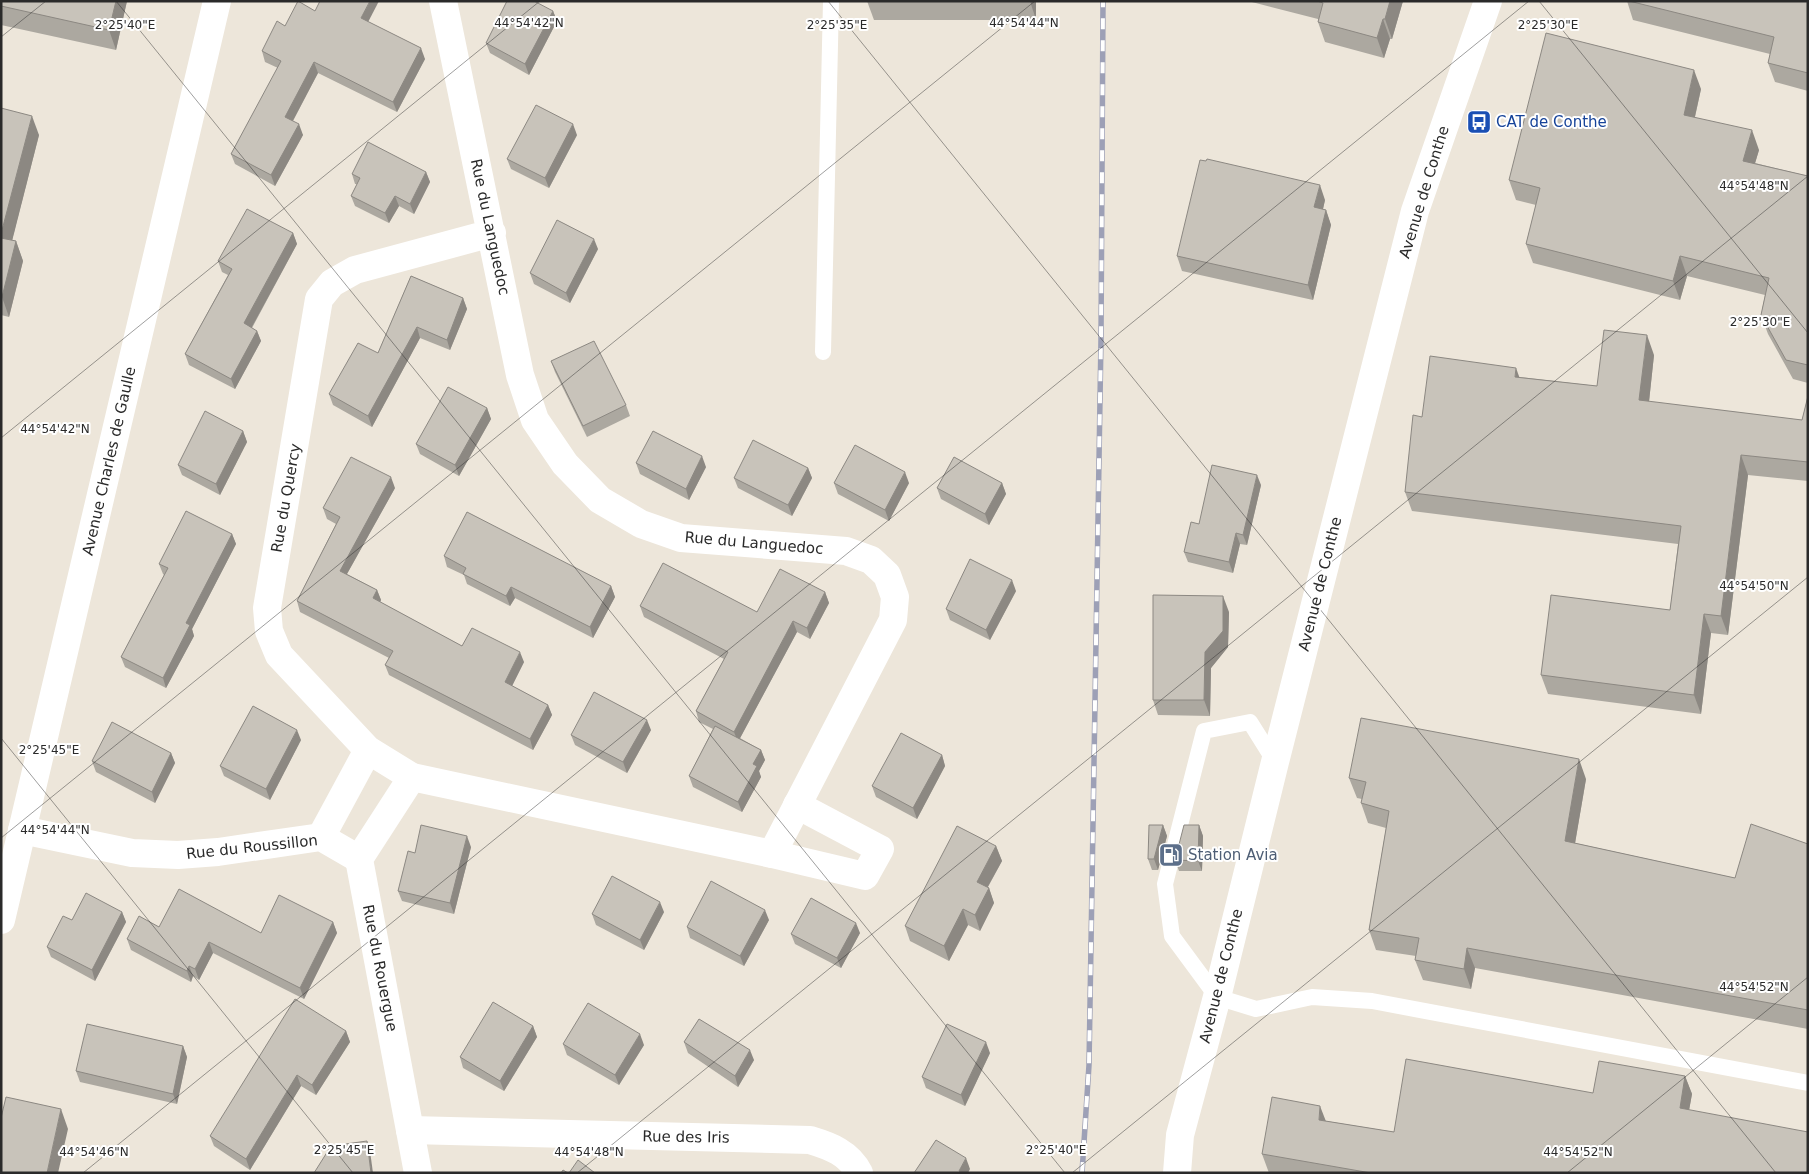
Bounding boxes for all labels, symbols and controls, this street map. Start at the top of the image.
text: 44°54'42"N [494,16,564,30]
text: 44°54'44"N [989,16,1059,30]
text: 2°25'40"E [95,18,155,32]
text: 2°25'35"E [807,18,867,32]
text: 2°25'30"E [1518,18,1578,32]
bus stop icon: CAT de Conthe [1466,109,1492,135]
place label: CAT de Conthe [1496,113,1607,131]
street label: Avenue de Conthe [1395,123,1453,261]
street label: Rue du Languedoc [467,157,513,297]
text: 44°54'48"N [1719,179,1789,193]
text: 2°25'30"E [1730,315,1790,329]
street label: Avenue Charles de Gaulle [78,365,140,557]
text: 44°54'42"N [20,422,90,436]
street label: Rue du Quercy [268,442,304,554]
street label: Avenue de Conthe [1295,515,1345,653]
street label: Rue du Languedoc [684,528,824,558]
text: 44°54'50"N [1719,579,1789,593]
text: 2°25'45"E [19,743,79,757]
text: 44°54'44"N [20,823,90,837]
street label: Rue du Roussillon [185,831,319,863]
fuel station icon: Station Avia [1158,842,1184,868]
place label: Station Avia [1188,846,1278,864]
street label: Rue du Rouergue [359,903,401,1033]
street label: Avenue de Conthe [1196,907,1246,1045]
text: 44°54'52"N [1719,980,1789,994]
street label: Rue des Iris [642,1127,730,1147]
text: 2°25'45"E [314,1143,374,1157]
text: 2°25'40"E [1026,1143,1086,1157]
text: 44°54'46"N [59,1145,129,1159]
text: 44°54'48"N [554,1145,624,1159]
text: 44°54'52"N [1543,1145,1613,1159]

